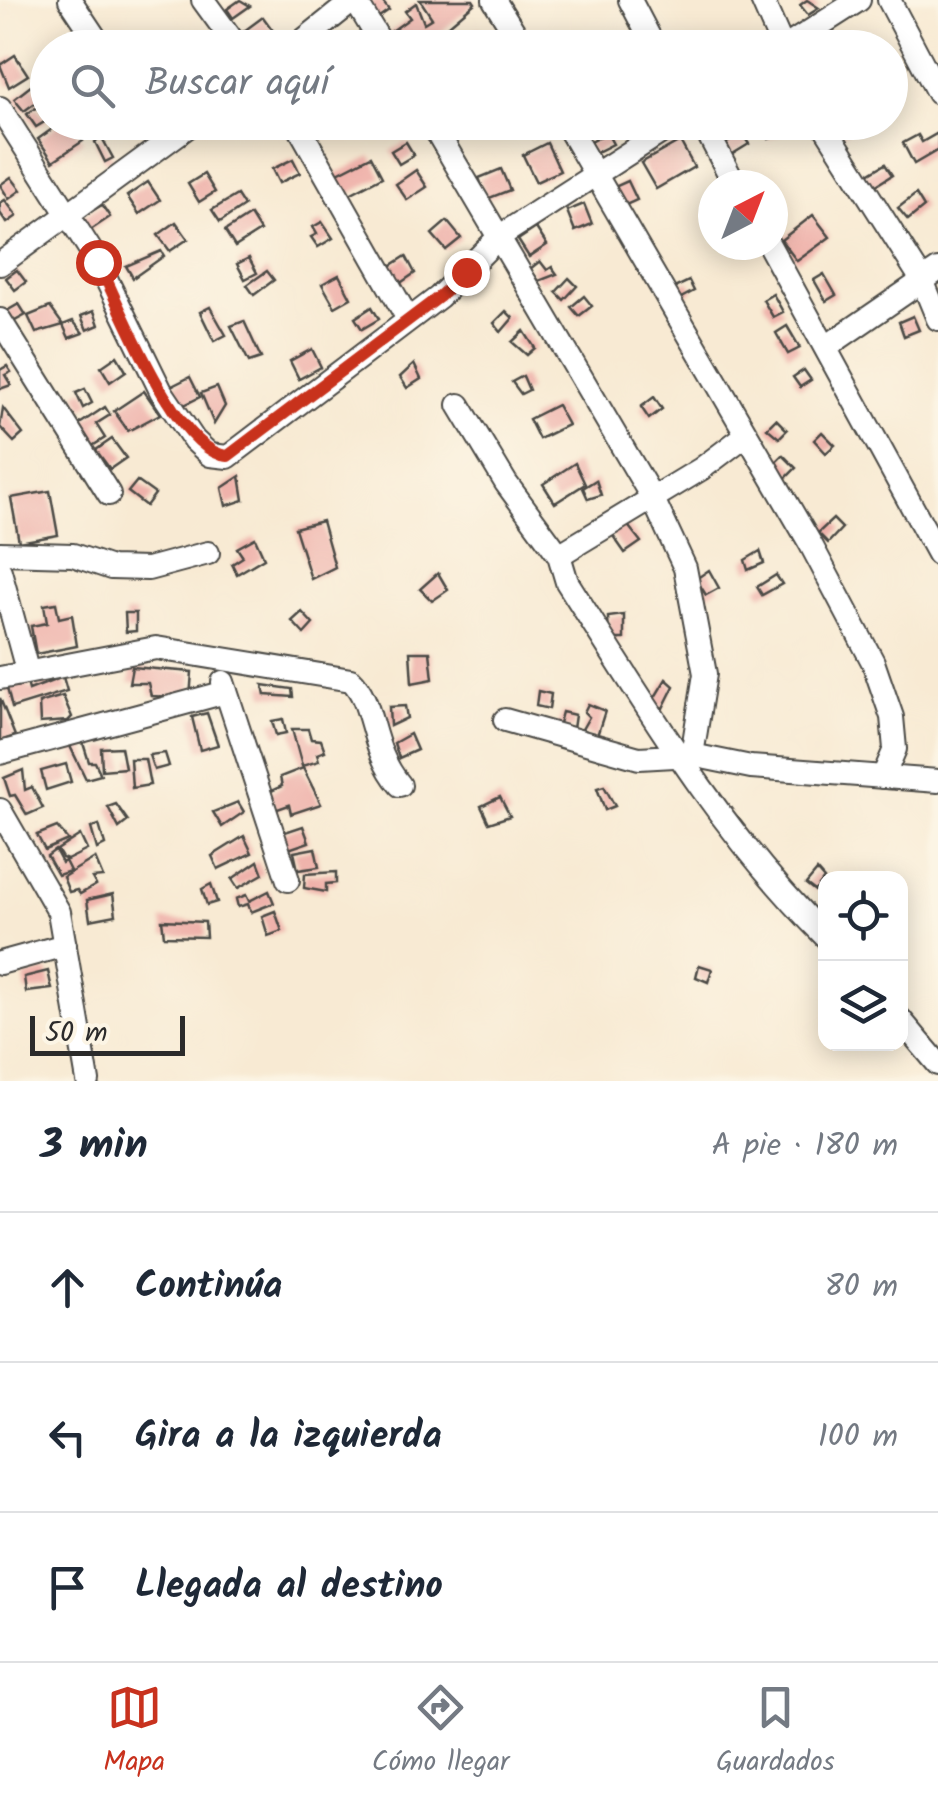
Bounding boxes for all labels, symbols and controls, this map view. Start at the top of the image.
search box [30,30,908,140]
text: Buscar aquí [145,55,329,115]
icon: search [65,58,120,113]
north arrow [698,170,788,260]
route start [76,240,122,286]
route end [444,250,490,296]
map controls [818,871,908,1051]
button: locate [818,871,908,961]
button: layers [818,961,908,1051]
scale bar [30,1011,185,1056]
text: 50 m [45,1011,108,1056]
text: 3 min [40,1113,148,1180]
text: A pie · 180 m [712,1121,898,1172]
text: Continúa [135,1257,282,1317]
icon: ahead [40,1260,95,1315]
text: 80 m [824,1262,898,1313]
text: Gira a la izquierda [135,1407,442,1467]
icon: left [40,1410,95,1465]
text: 100 m [818,1412,898,1463]
text: Llegada al destino [135,1557,443,1617]
icon: arrive [40,1560,95,1615]
tab: Mapa [103,1680,165,1785]
tab: Cómo llegar [372,1680,509,1785]
tab: Guardados [716,1680,835,1785]

